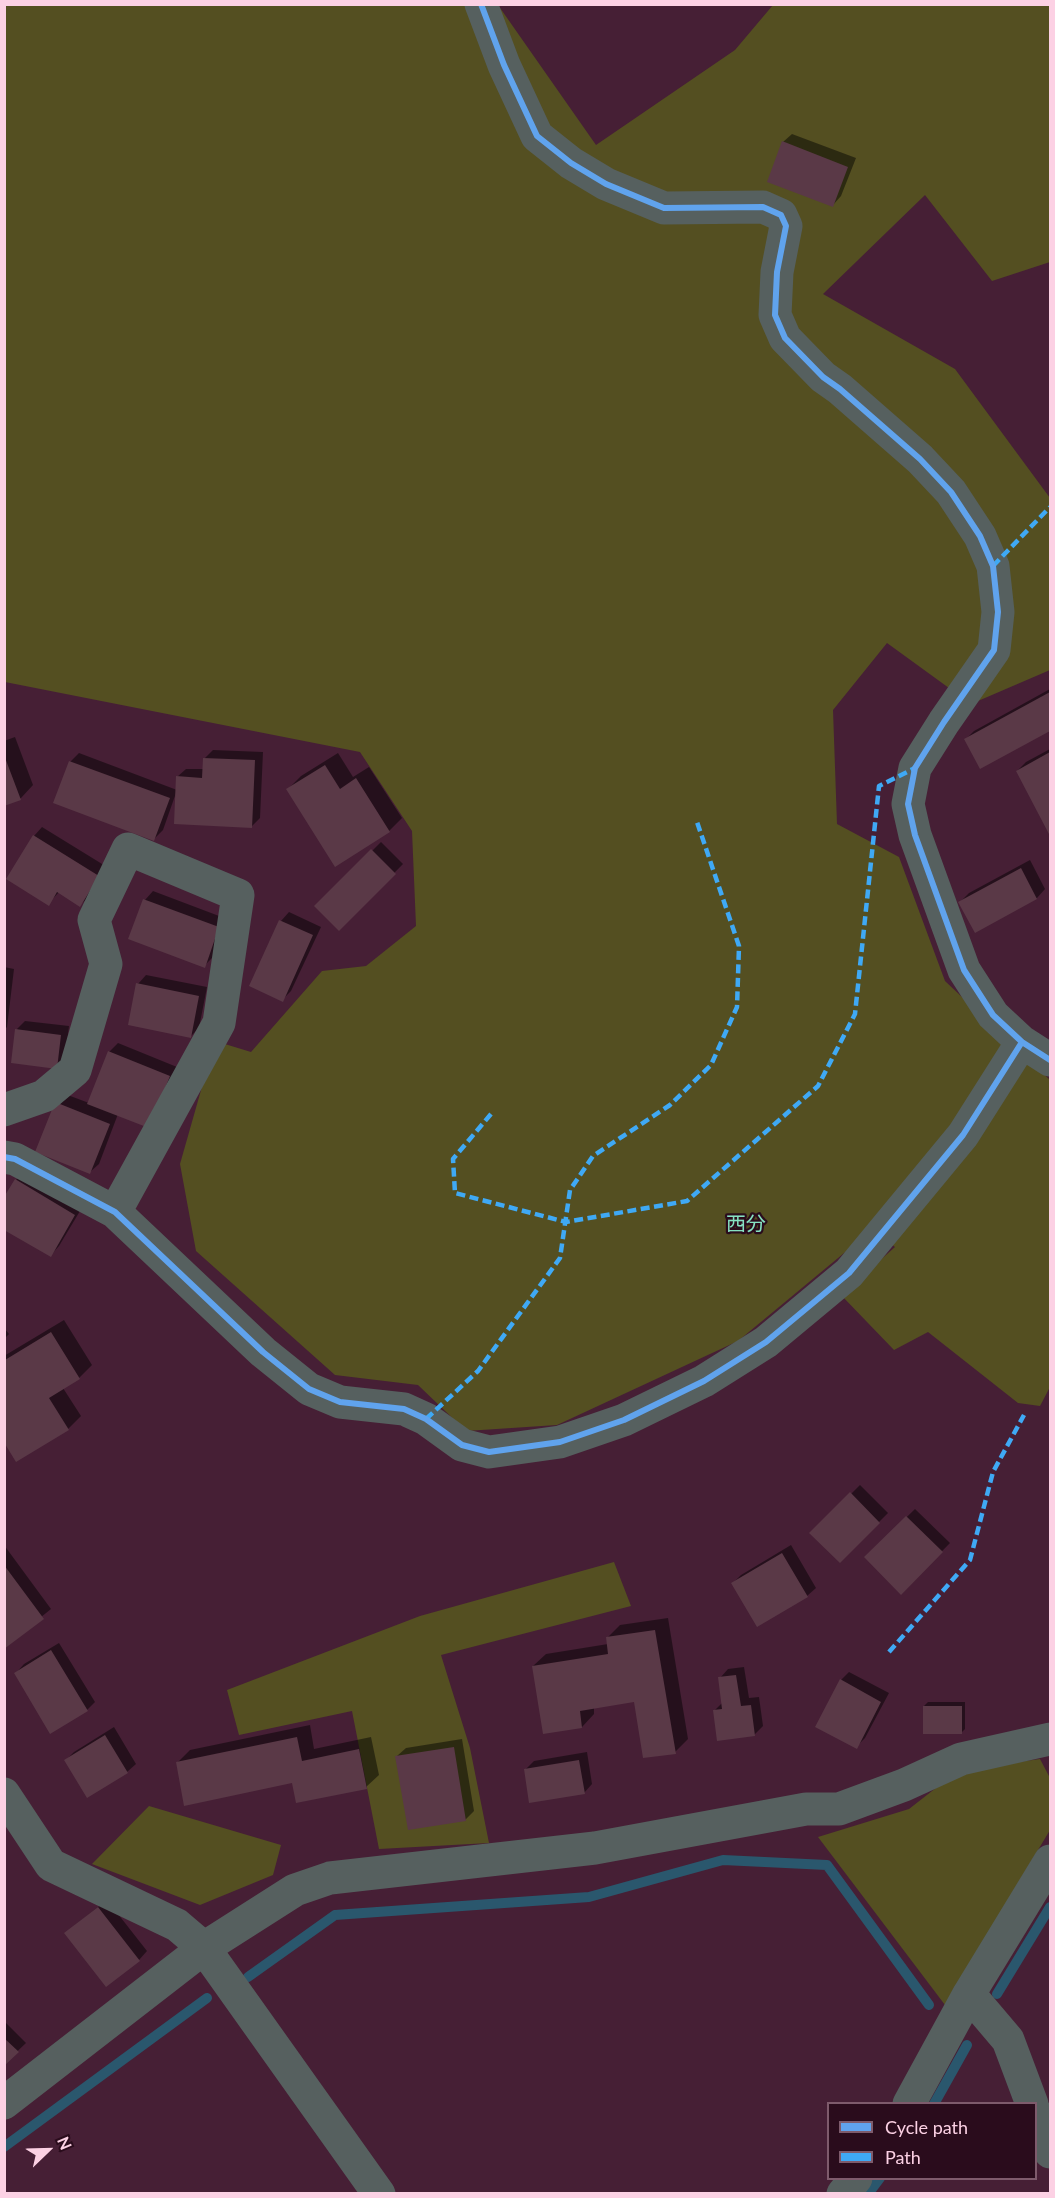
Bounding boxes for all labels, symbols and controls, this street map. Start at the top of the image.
district label: 西分 [726,1213,766,1237]
legend [827,2102,1037,2180]
text: Cycle path [885,2116,968,2138]
north arrow [18,2120,78,2180]
text: N [54,2133,76,2152]
text: Path [885,2146,921,2168]

